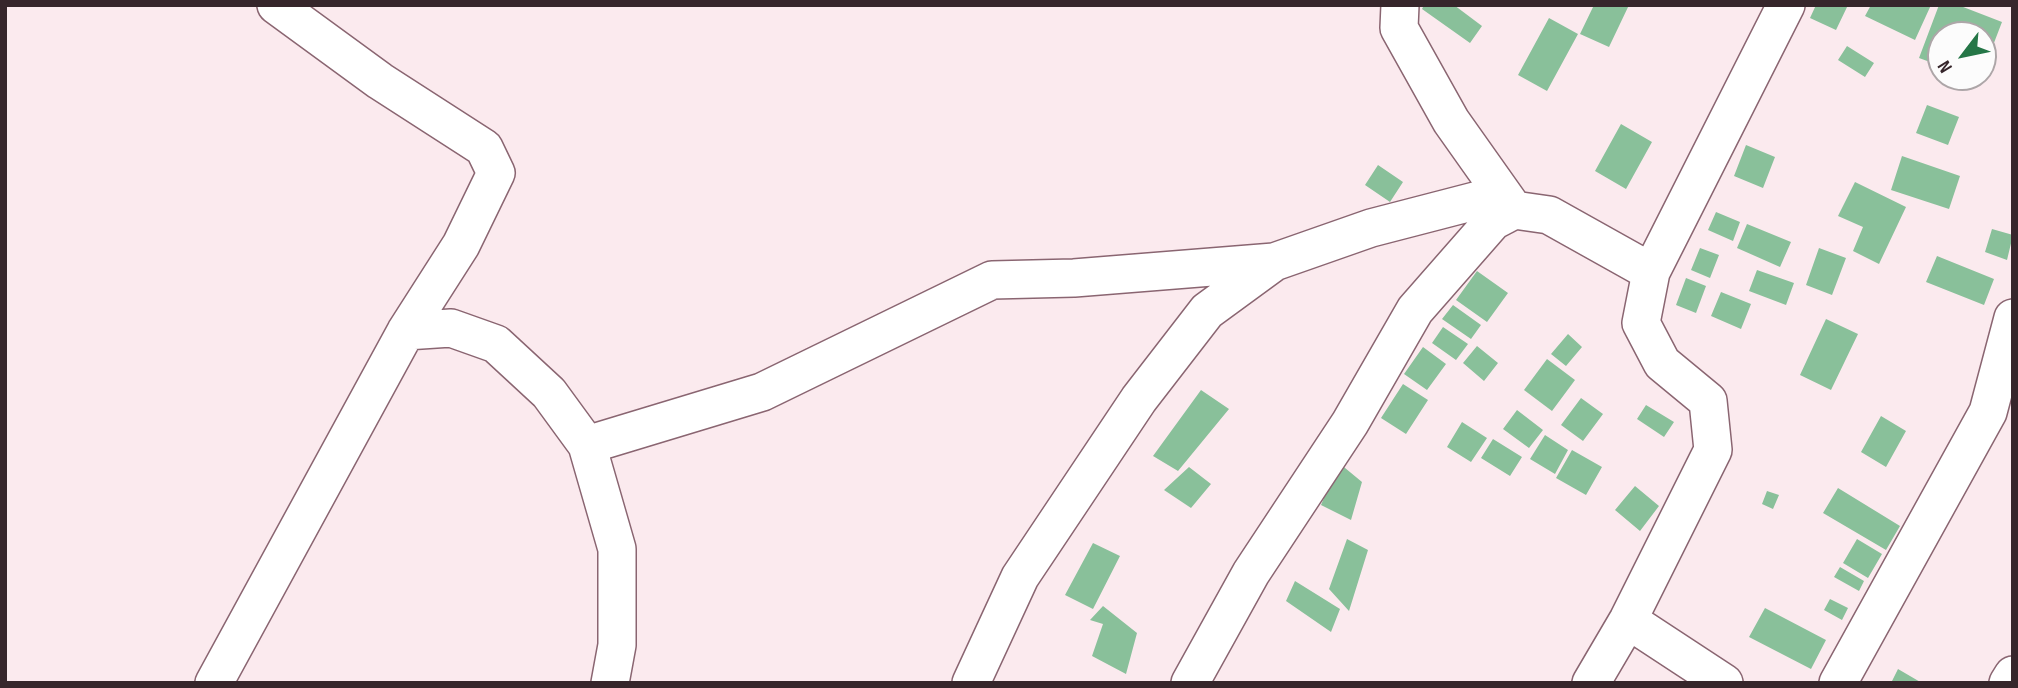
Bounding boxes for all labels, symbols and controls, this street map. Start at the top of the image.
north arrow [1927,21,1997,91]
text: N [1933,56,1958,77]

